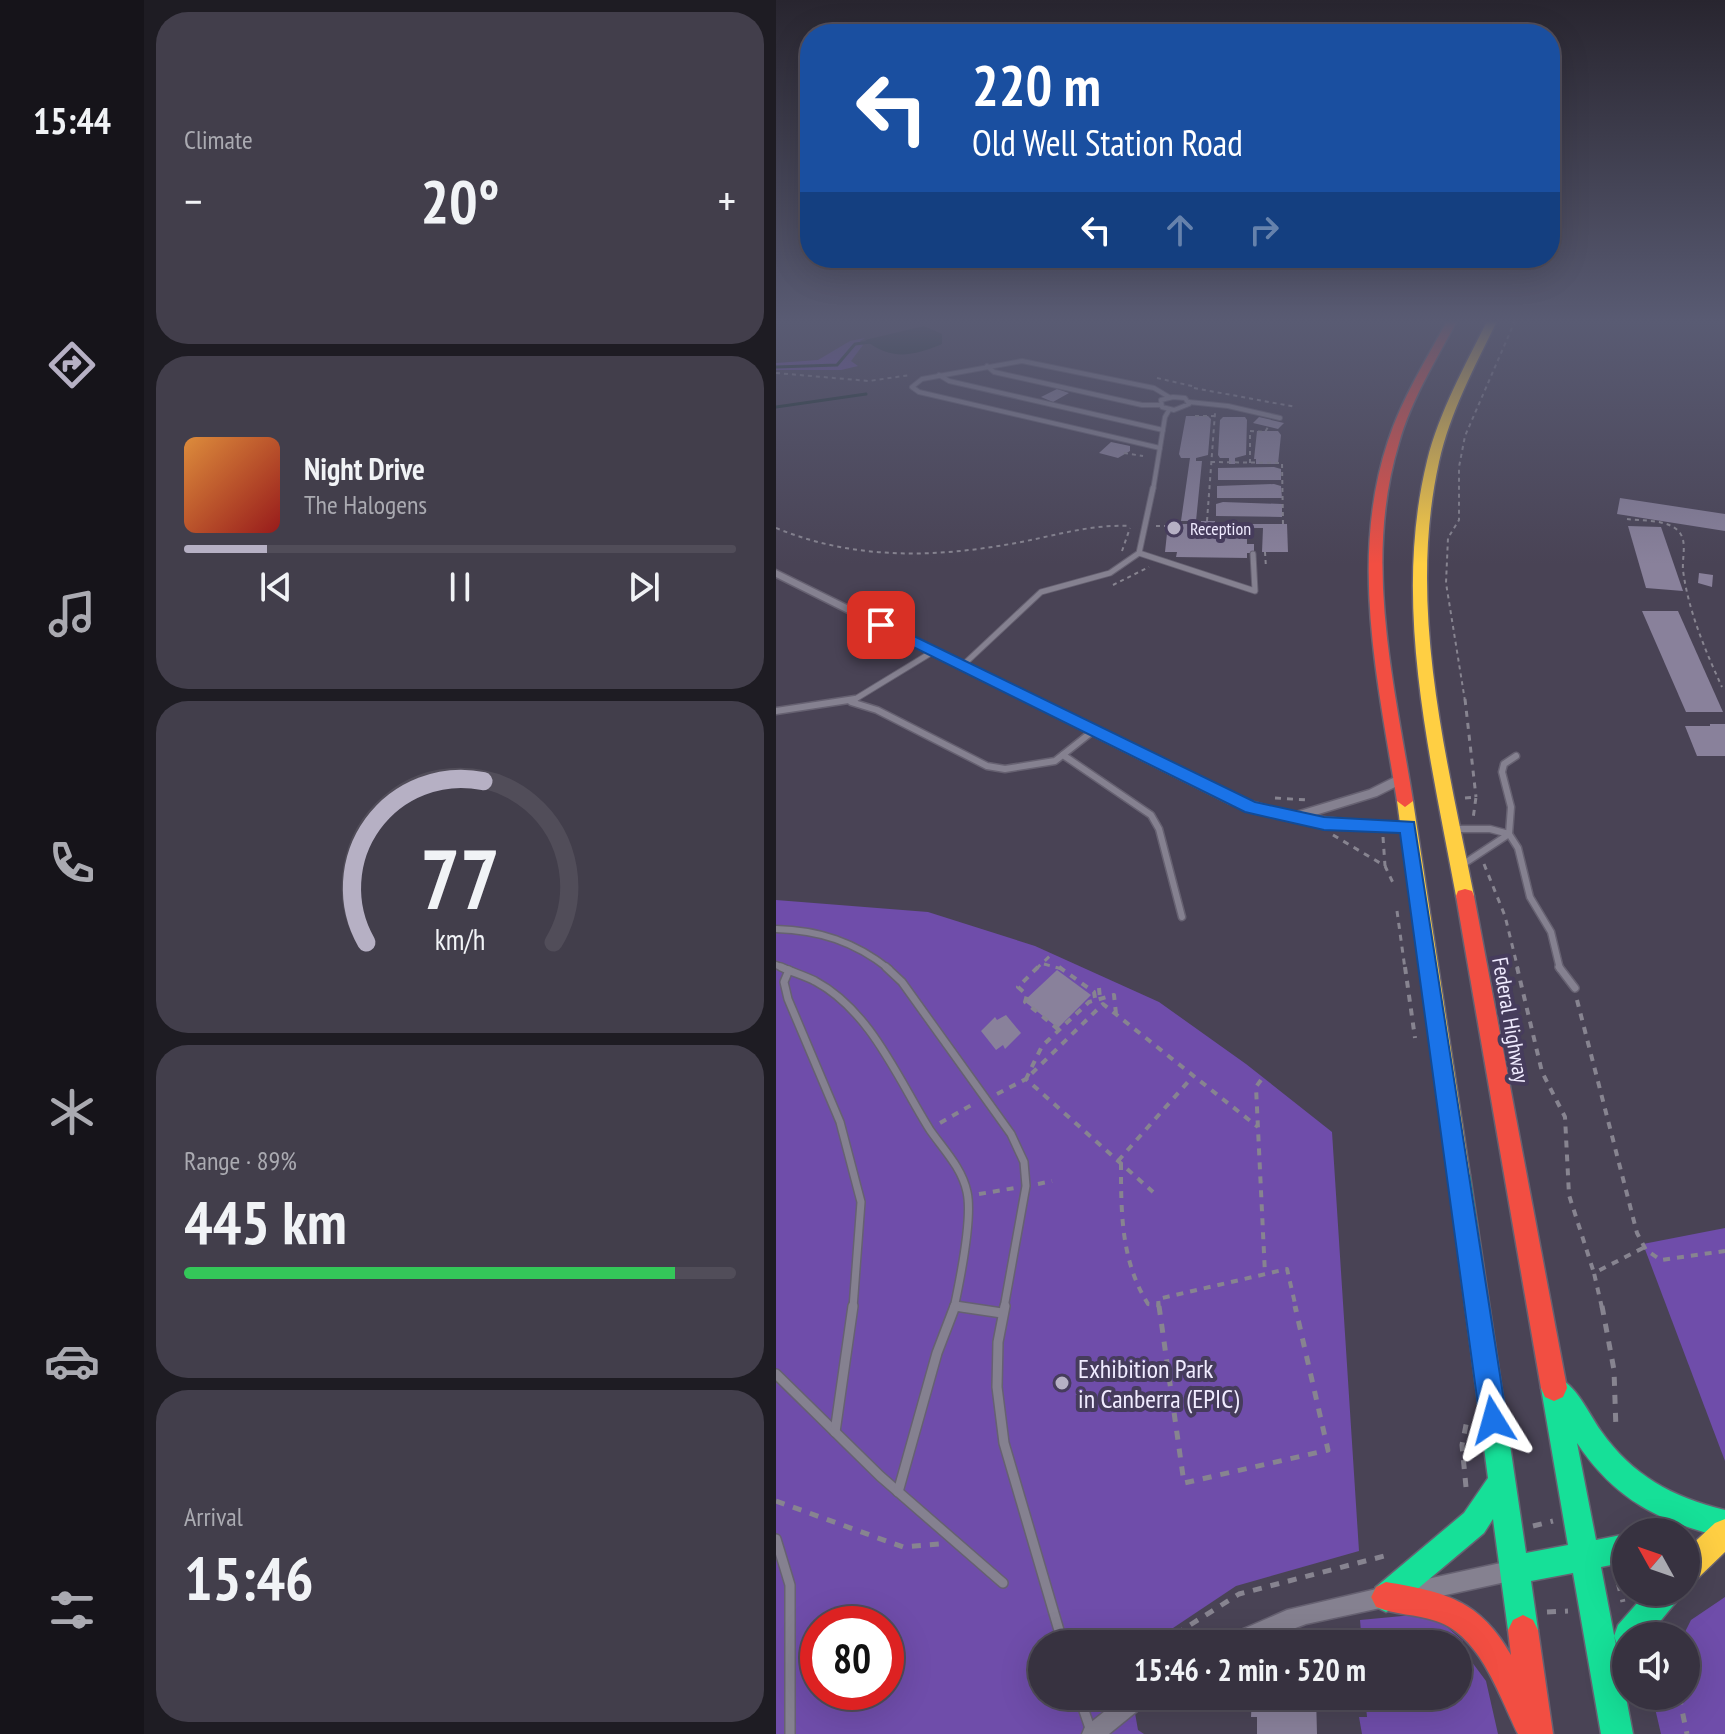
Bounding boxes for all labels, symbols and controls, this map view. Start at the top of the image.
text: 220 m [972,49,1101,121]
icon: left [840,56,944,160]
text: 15:44 [33,97,111,144]
text: Old Well Station Road [972,119,1243,166]
text: Climate [184,123,253,156]
text: 20° [420,162,500,240]
text: − [184,172,202,229]
text: + [718,172,736,229]
icon: left [1074,208,1118,252]
icon: ahead [1158,208,1202,252]
icon: right [1242,208,1286,252]
icon: directions [44,337,100,393]
text: Night Drive [304,449,425,488]
text: The Halogens [304,488,427,521]
place label: Reception [1190,517,1251,540]
marker: Reception [1165,519,1183,537]
icon: previous [254,565,298,609]
icon: pause [438,565,482,609]
icon: next [622,565,666,609]
icon: music [44,586,100,642]
pin [847,591,915,659]
icon: arrive [859,603,903,647]
text: 77 [420,824,500,932]
icon: phone [44,835,100,891]
text: km/h [435,921,485,958]
street label: Federal Highway [1486,955,1536,1086]
icon: climate [44,1084,100,1140]
text: Range · 89% [184,1144,297,1177]
text: 445 km [184,1183,347,1261]
icon: car [44,1333,100,1389]
place label: Exhibition Park in Canberra (EPIC) [1078,1352,1239,1415]
marker: Exhibition Park in Canberra (EPIC) [1053,1374,1071,1392]
position arrow [1451,1378,1535,1462]
text: Arrival [184,1500,243,1533]
north arrow [1612,1518,1700,1606]
map controls [1612,1518,1700,1710]
text: 15:46 [184,1539,314,1617]
icon: filters [44,1582,100,1638]
speed limit sign: 80 [800,1606,904,1710]
button: sound [1612,1622,1700,1710]
text: 15:46 · 2 min · 520 m [1134,1650,1366,1689]

